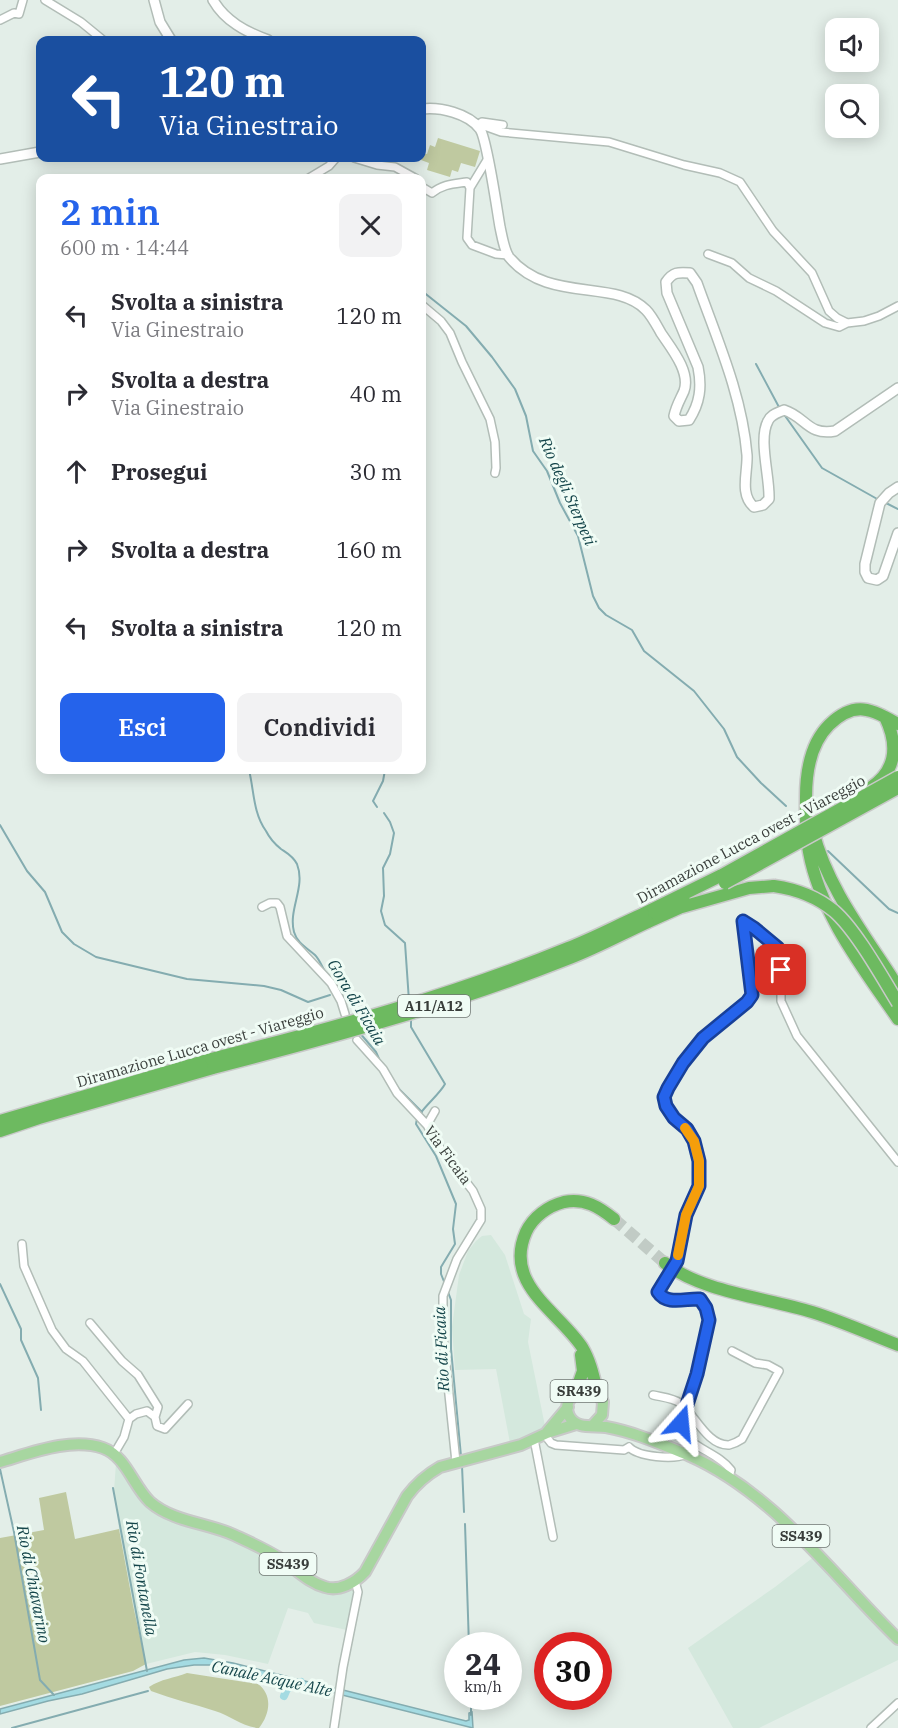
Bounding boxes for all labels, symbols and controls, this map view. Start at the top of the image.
map controls [825,18,879,138]
button: sound [825,18,879,72]
text: 120 m [159,54,285,109]
icon: left [60,60,138,138]
button: search [825,84,879,138]
text: Via Ginestraio [159,107,339,142]
text: 2 min [60,188,160,235]
button: close [339,194,402,257]
text: 600 m · 14:44 [60,234,189,261]
text: Svolta a sinistra [111,287,284,316]
icon: left [60,299,93,332]
text: 120 m [336,301,402,330]
text: Via Ginestraio [111,316,244,343]
text: Svolta a destra [111,365,269,394]
icon: right [60,377,93,410]
text: 40 m [350,379,402,408]
text: Via Ginestraio [111,394,244,421]
water label: Rio degli Sterpeti [535,433,601,549]
icon: ahead [60,455,93,488]
text: Prosegui [111,457,207,486]
text: 30 m [350,457,402,486]
icon: right [60,533,93,566]
text: Svolta a destra [111,535,269,564]
text: 160 m [336,535,402,564]
icon: left [60,611,93,644]
text: Svolta a sinistra [111,613,284,642]
text: 120 m [336,613,402,642]
button: Esci [60,693,225,762]
button: Condividi [237,693,402,762]
street label: Diramazione Lucca ovest - Viareggio [634,771,868,907]
pin [755,944,806,995]
icon: arrive [764,953,797,986]
water label: Gora di Ficaia [323,955,391,1049]
road number: A11/A12 [398,995,470,1017]
street label: Diramazione Lucca ovest - Viareggio [74,1003,326,1091]
street label: Via Ficaia [420,1122,476,1188]
water label: Rio di Ficaia [429,1306,453,1393]
road number: SR439 [550,1380,608,1402]
position arrow [649,1391,713,1455]
water label: Rio di Fontanella [122,1518,162,1638]
water label: Rio di Chiavarino [13,1523,55,1644]
road number: SS439 [772,1525,830,1547]
road number: SS439 [260,1553,316,1575]
speed limit sign: 30 [534,1632,612,1710]
text: 24 [465,1644,501,1683]
water label: Canale Acque Alte [210,1655,334,1701]
text: km/h [464,1677,502,1696]

